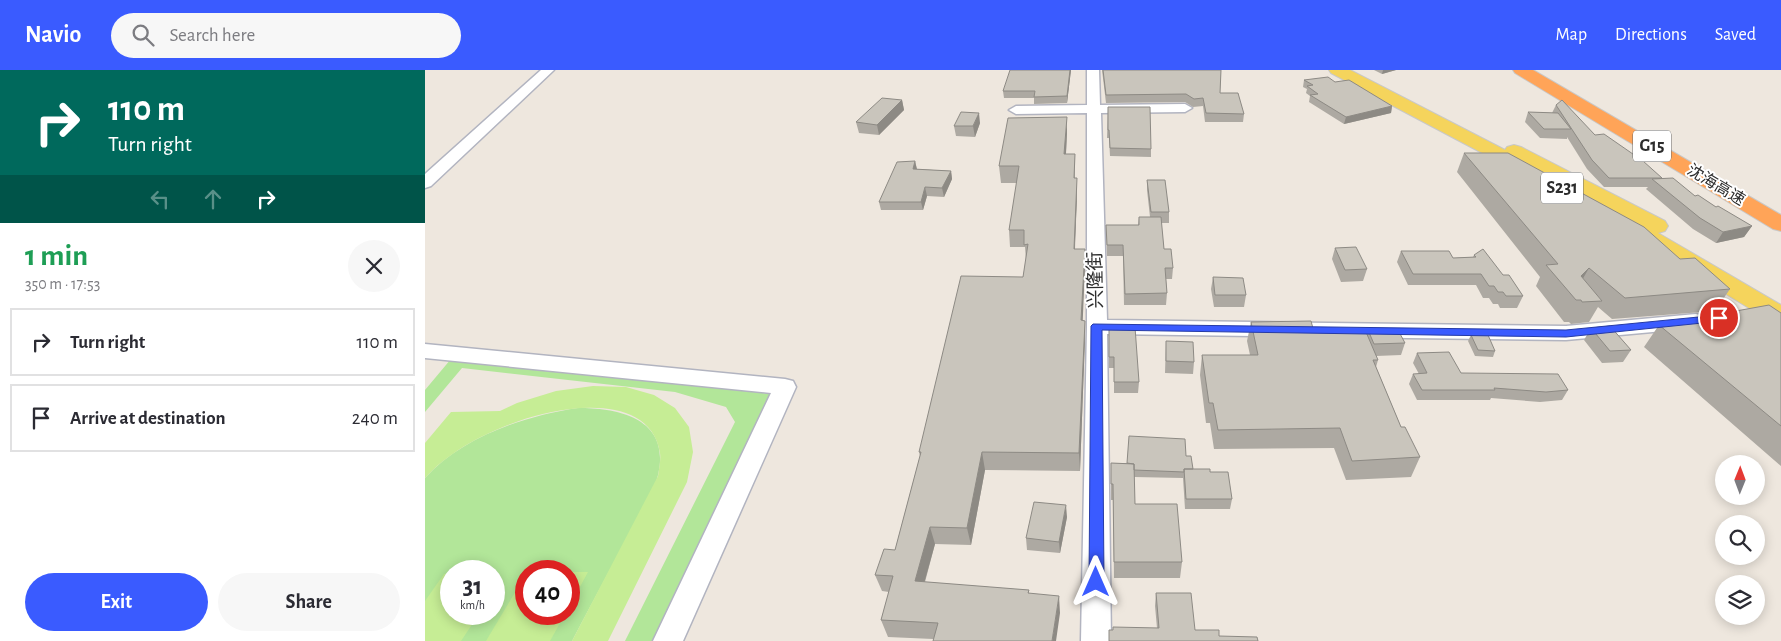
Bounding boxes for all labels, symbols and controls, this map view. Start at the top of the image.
search box [111,13,461,58]
icon: search [129,21,157,49]
text: Navio [25,23,81,47]
text: Search here [169,26,255,45]
text: Map [1556,26,1587,44]
text: Directions [1615,26,1687,44]
text: Saved [1715,26,1756,44]
icon: right [25,90,90,155]
text: 110 m [108,92,185,127]
road number: G15 [1633,130,1671,162]
text: Turn right [108,133,192,155]
street label: 沈海高速 [1684,161,1748,208]
road number: S231 [1541,172,1583,204]
icon: left [146,185,174,213]
icon: ahead [199,185,227,213]
icon: right [252,185,280,213]
button: close [348,240,400,292]
text: 1 min [25,241,88,271]
street label: 兴隆街 [1085,251,1106,309]
text: 350 m · 17:53 [25,276,100,292]
pin [1698,297,1740,339]
icon: arrive [1705,304,1733,332]
icon: right [27,328,55,356]
text: Turn right [70,333,145,352]
text: 110 m [357,333,398,352]
icon: arrive [27,404,55,432]
text: Arrive at destination [70,409,226,428]
text: 240 m [352,409,398,428]
north arrow [1715,455,1765,505]
map controls [1715,455,1765,625]
button: search [1715,515,1765,565]
position arrow [1069,555,1121,607]
speed limit sign: 40 [515,560,580,625]
button: Exit [25,573,208,631]
button: Share [218,573,400,631]
text: 31 [463,574,482,599]
button: layers [1715,575,1765,625]
text: km/h [460,599,485,611]

